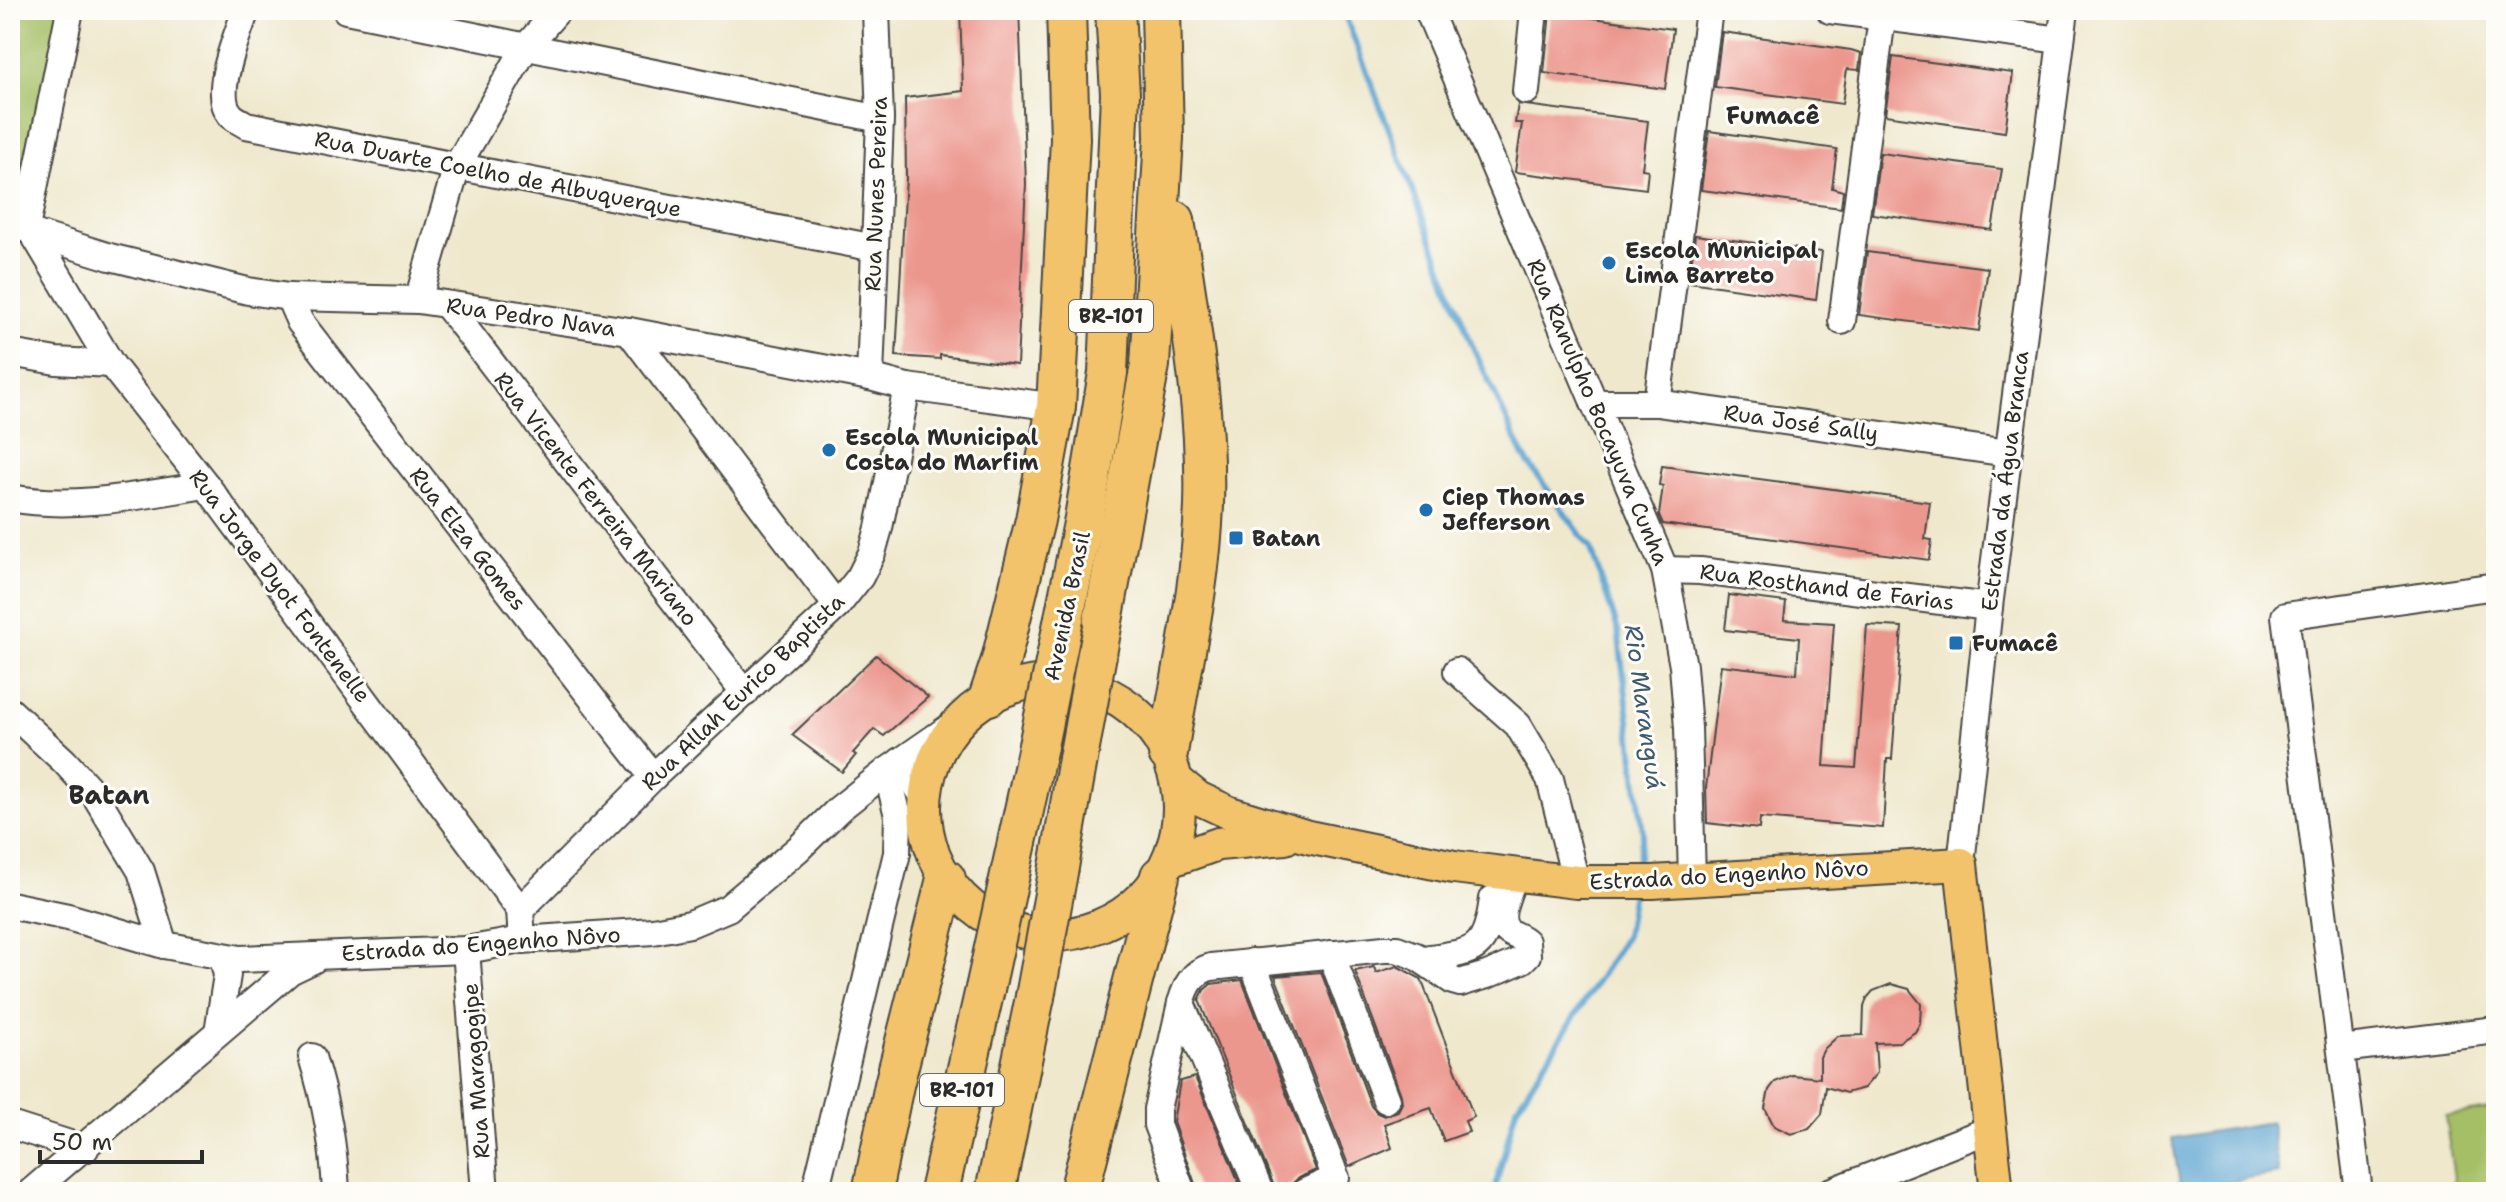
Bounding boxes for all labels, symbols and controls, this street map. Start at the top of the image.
street label: Rua Nunes Pereira [858,96,894,292]
district label: Fumacê [1726,100,1820,132]
street label: Rua Duarte Coelho de Albuquerque [312,124,684,224]
place label: Escola Municipal Lima Barreto [1625,236,1819,290]
street label: Rua Ranulpho Bocayuva Cunha [1520,254,1676,570]
marker: Escola Municipal Lima Barreto [1600,254,1618,272]
street label: Rua Pedro Nava [445,291,618,343]
road number: BR-101 [1069,300,1153,332]
street label: Estrada da Água Branca [1975,349,2035,613]
street label: Rua Vicente Ferreira Mariano [488,366,704,632]
street label: Rua José Sally [1722,398,1880,448]
place label: Escola Municipal Costa do Marfim [845,423,1039,477]
marker: Escola Municipal Costa do Marfim [820,441,838,459]
street label: Rua Elza Gomes [403,462,533,616]
street label: Rua Jorge Dyot Fontenelle [183,464,377,708]
place label: Ciep Thomas Jefferson [1442,483,1585,537]
marker: Ciep Thomas Jefferson [1417,501,1435,519]
place label: Batan [1252,524,1321,553]
street label: Avenida Brasil [1037,528,1097,683]
marker: Batan [1227,529,1245,547]
street label: Rua Rosthand de Farias [1698,557,1956,617]
street label: Rua Allah Eurico Baptista [635,587,851,797]
water label: Rio Maranguá [1617,622,1671,792]
place label: Fumacê [1972,629,2058,658]
marker: Fumacê [1947,634,1965,652]
district label: Batan [69,777,149,812]
street label: Estrada do Engenho Nôvo [1589,853,1869,897]
street label: Estrada do Engenho Nôvo [341,920,621,968]
street label: Rua Maragogipe [455,982,497,1160]
road number: BR-101 [920,1074,1004,1106]
scale bar [40,1114,202,1164]
text: 50 m [52,1126,112,1158]

